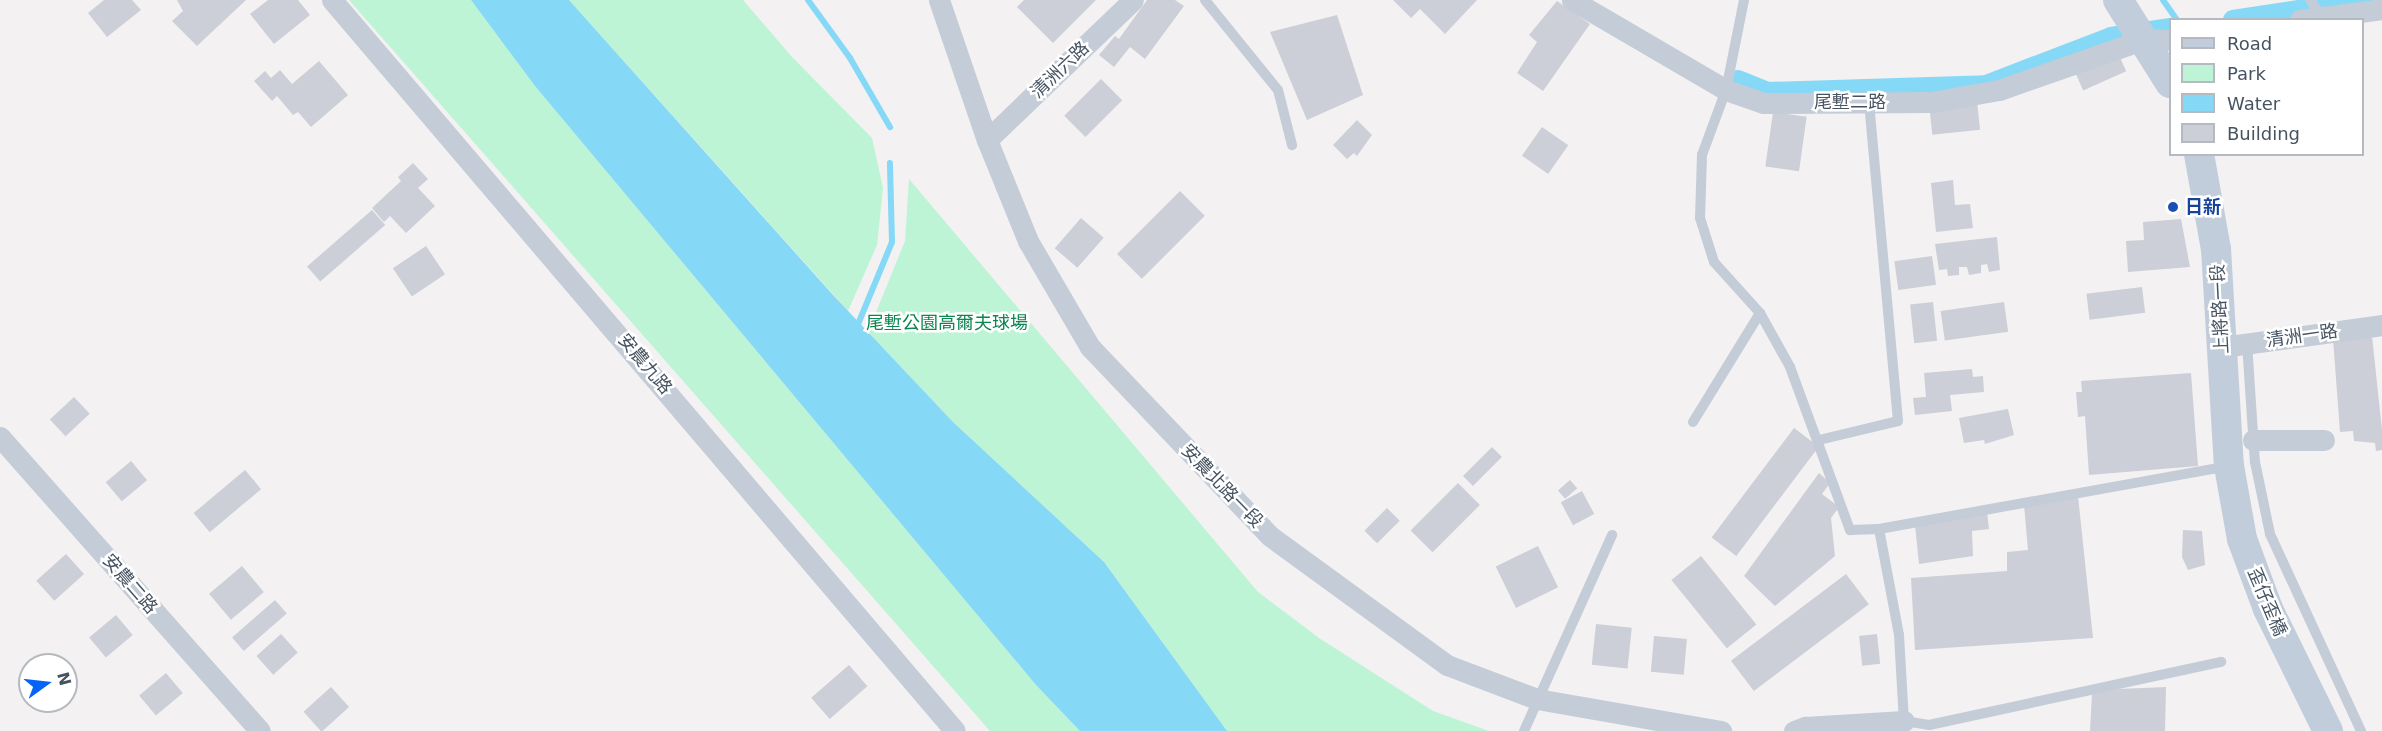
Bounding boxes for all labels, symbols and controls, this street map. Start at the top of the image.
legend [2169,18,2364,156]
text: Road [2227,33,2272,54]
street label: 清洲六路 [1027,37,1093,103]
text: Park [2227,63,2266,84]
street label: 尾塹二路 [1814,91,1886,113]
text: Water [2227,93,2280,114]
text: Building [2227,123,2300,144]
place label: 日新 [2185,196,2221,218]
marker: 日新 [2166,200,2180,214]
street label: 上將路一段 [2207,263,2233,355]
park label: 尾塹公園高爾夫球場 [866,312,1028,334]
street label: 清洲一路 [2265,320,2339,352]
street label: 安農九路 [614,329,676,399]
street label: 安農北路一段 [1177,440,1267,532]
street label: 安農二路 [98,550,162,618]
street label: 歪仔歪橋 [2243,565,2291,639]
north arrow [18,653,78,713]
text: N [53,670,75,688]

